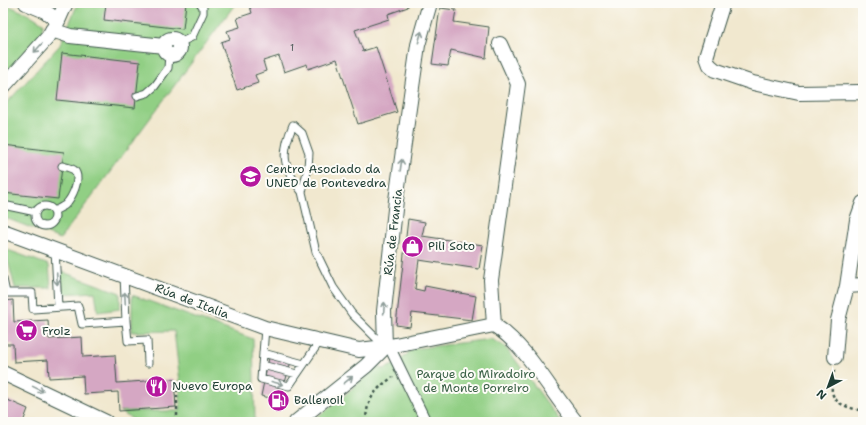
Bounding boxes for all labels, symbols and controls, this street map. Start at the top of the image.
one-way arrow [417,31,424,44]
house number: 1 [290,41,294,54]
one-way arrow [34,43,43,53]
one-way arrow [397,159,405,172]
place label: Centro Asociado da UNED de Pontevedra [266,161,387,191]
school or university icon: Centro Asociado da UNED de Pontevedra [237,163,263,189]
street label: Rúa de Francia [380,187,406,276]
shop icon: Pili Soto [400,233,426,259]
place label: Pili Soto [428,238,475,254]
one-way arrow [53,272,60,285]
street label: Rúa de Italia [153,280,232,323]
one-way arrow [121,292,129,305]
one-way arrow [381,302,388,315]
supermarket icon: Froiz [14,318,40,344]
place label: Froiz [42,323,71,339]
park label: Parque do Miradoiro de Monte Porreiro [416,366,536,396]
north arrow [808,367,848,407]
restaurant icon: Nuevo Europa [144,373,170,399]
one-way arrow [343,376,354,384]
place label: Nuevo Europa [172,378,253,394]
one-way arrow [270,380,283,387]
text: N [813,385,830,403]
one-way arrow [32,386,44,393]
fuel station icon: Ballenoil [266,387,292,413]
place label: Ballenoil [294,392,344,408]

